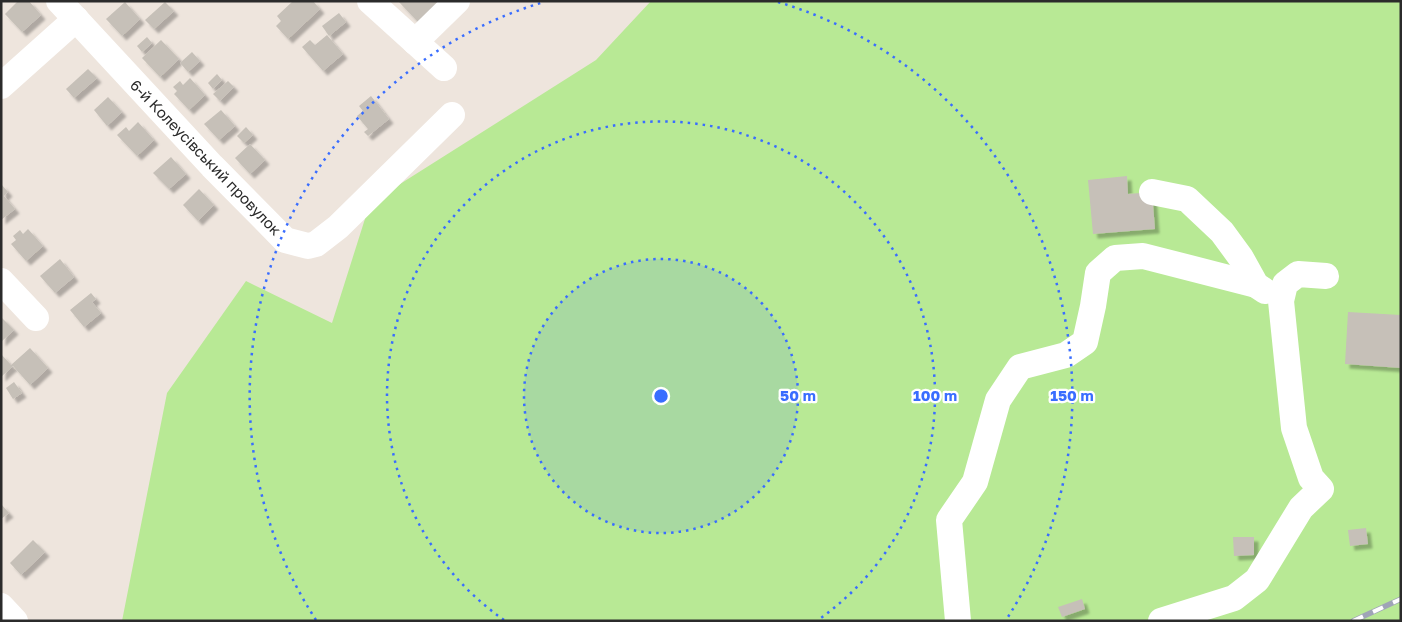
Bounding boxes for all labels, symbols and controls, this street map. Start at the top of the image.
street label: 6-й Колеусівський провулок [127,75,285,239]
text: 50 m [780,386,816,404]
text: 100 m [913,386,957,404]
text: 150 m [1050,386,1094,404]
centre of rings [652,387,670,405]

